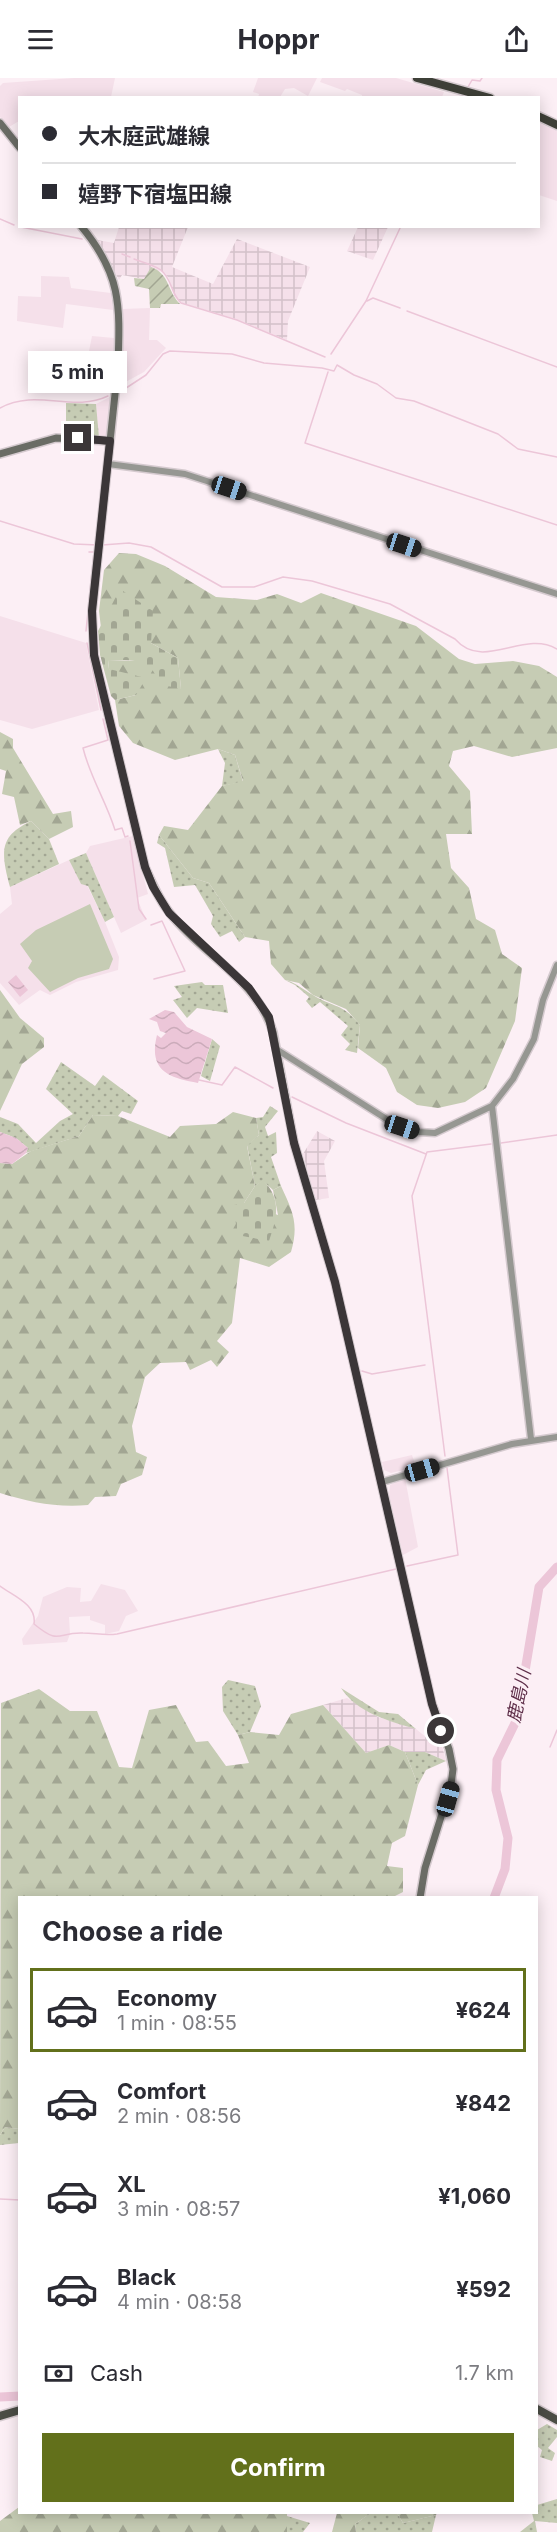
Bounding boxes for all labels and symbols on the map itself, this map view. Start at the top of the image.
callout: 5 min [28,351,128,393]
route end [64,424,91,451]
car [209,474,249,502]
car [384,531,424,559]
car [382,1113,422,1141]
car [402,1456,442,1484]
water label: 鹿島川 [503,1665,535,1724]
route start [427,1717,454,1744]
car [434,1779,462,1819]

